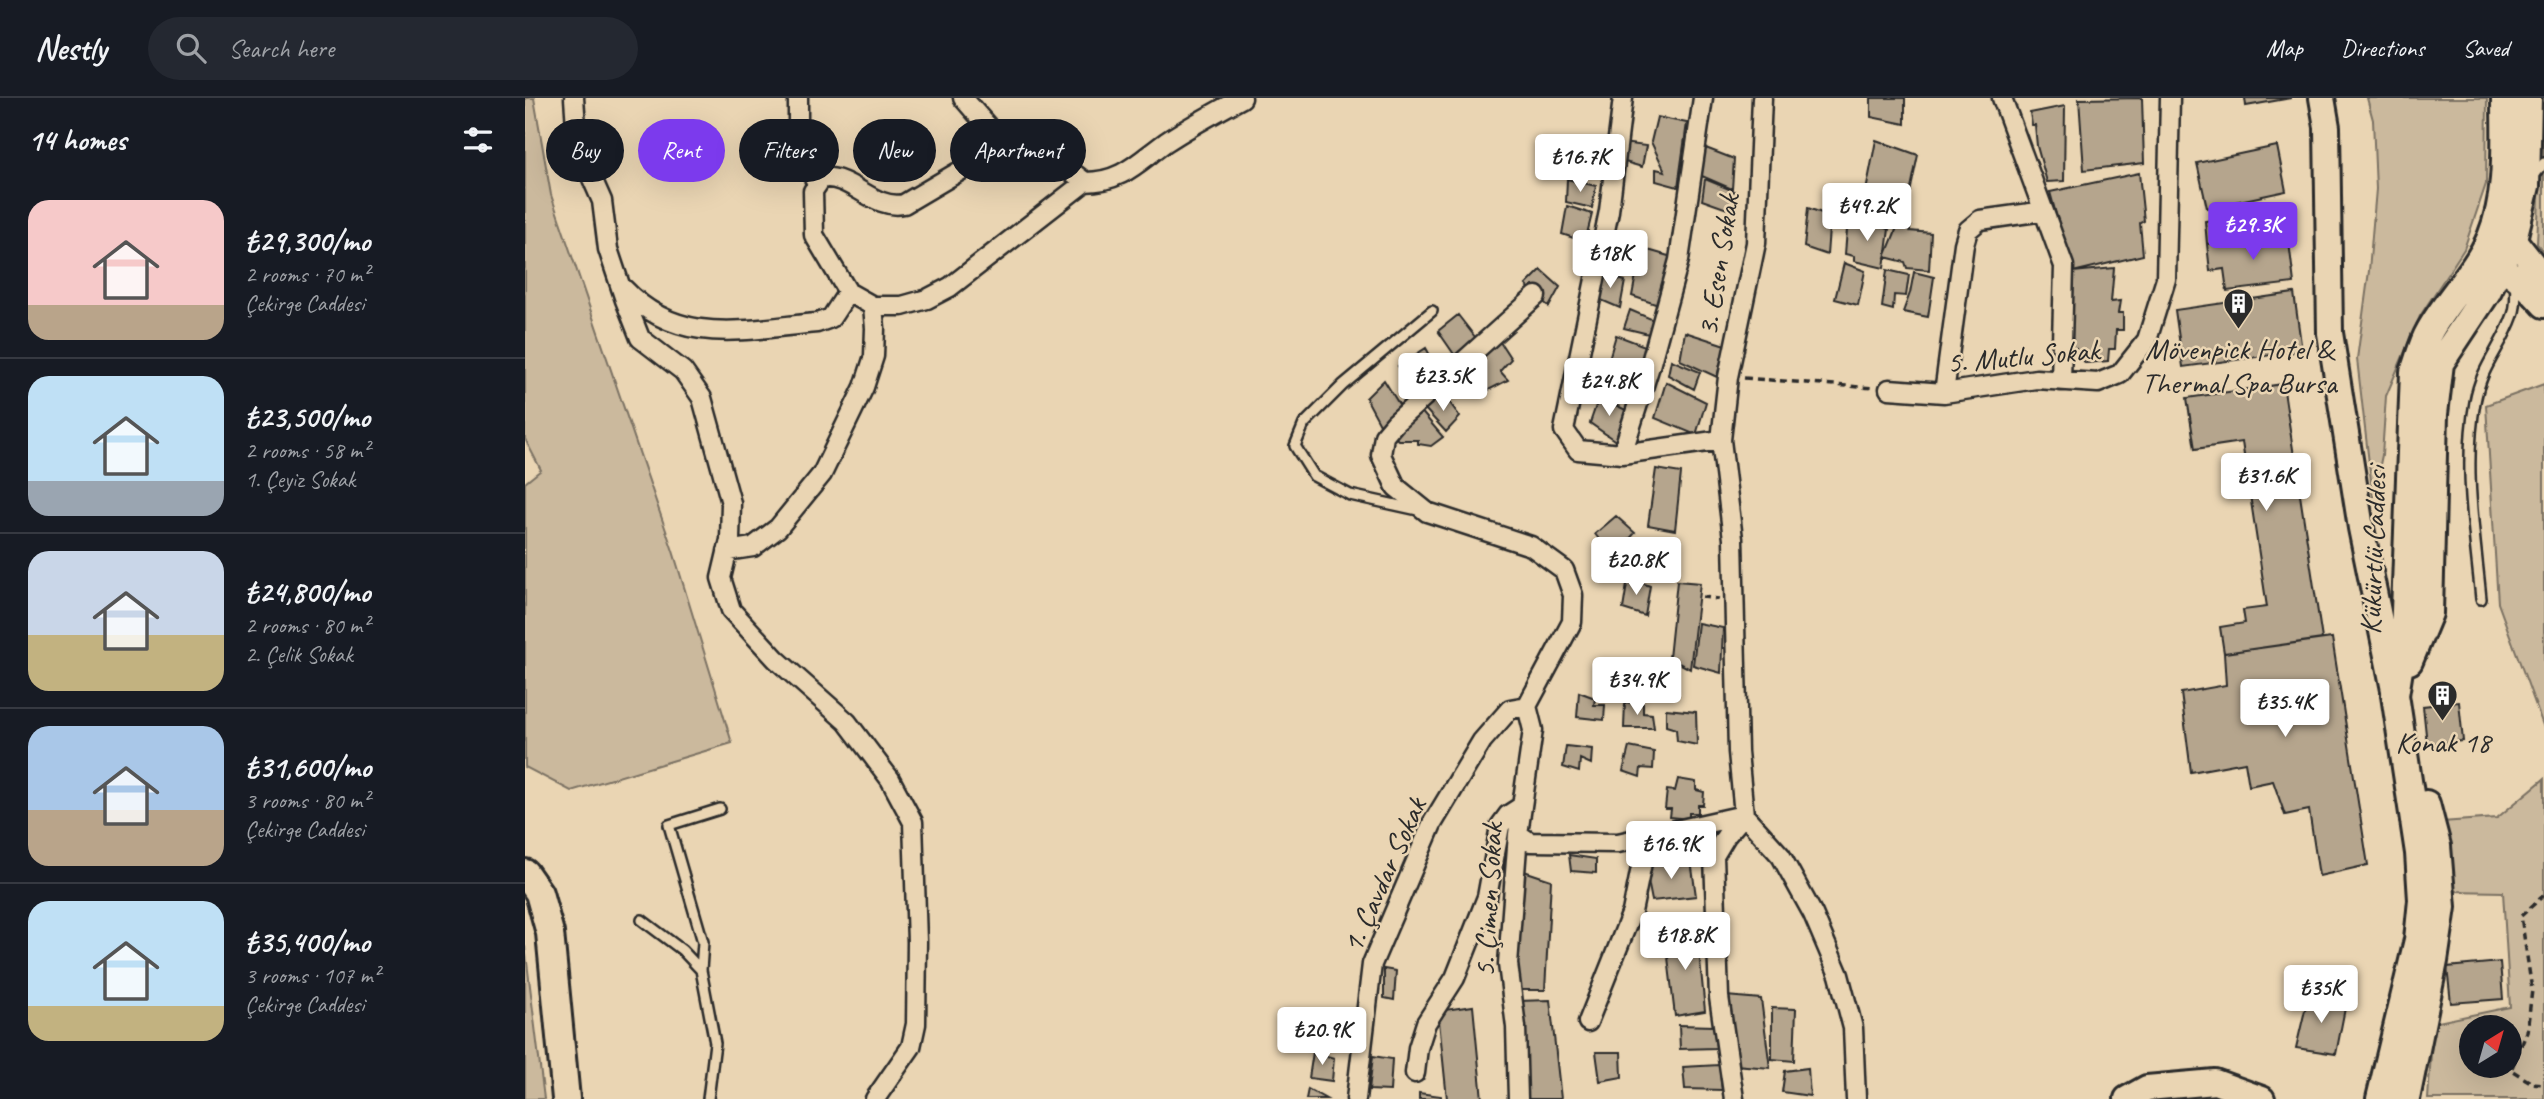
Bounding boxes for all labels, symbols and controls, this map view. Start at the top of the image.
search box [148,17,638,80]
text: Nestly [35,27,106,69]
icon: search [172,29,210,67]
text: Search here [228,32,334,65]
text: Map [2266,33,2303,63]
text: Directions [2341,33,2424,63]
text: Saved [2462,33,2509,63]
chip: Buy [546,119,624,182]
chip: Rent [638,119,725,182]
chip: Filters [739,119,839,182]
chip: New [853,119,936,182]
chip: Apartment [950,119,1086,182]
text: 14 homes [28,121,126,159]
icon: filters [459,121,497,159]
pin: ₺16.7K [1523,134,1637,194]
text: ₺16.7K [1551,142,1609,171]
pin: ₺49.2K [1810,184,1924,243]
street label: 3. Esen Sokak [1688,190,1748,338]
text: ₺49.2K [1838,191,1896,220]
pin: ₺29.3K [2196,202,2310,262]
text: ₺29.3K [2224,210,2282,239]
text: ₺29,300/mo [245,222,370,260]
icon: home [84,228,168,312]
pin: ₺18K [1569,230,1651,290]
text: ₺18K [1589,238,1631,267]
text: 2 rooms · 70 m² [245,260,369,289]
building icon: Mövenpick Hotel & Thermal Spa Bursa [2222,286,2256,330]
text: Çekirge Caddesi [245,289,364,318]
street label: 5. Mutlu Sokak [1945,330,2103,382]
place label: Mövenpick Hotel & Thermal Spa Bursa [2142,330,2338,402]
pin: ₺23.5K [1386,354,1500,413]
pin: ₺24.8K [1552,358,1666,418]
text: ₺23.5K [1414,361,1472,390]
text: ₺24.8K [1580,366,1638,395]
text: ₺23,500/mo [245,398,370,436]
icon: home [84,404,168,488]
text: 2 rooms · 58 m² [245,436,369,465]
pin: ₺31.6K [2209,454,2323,513]
text: ₺31.6K [2237,461,2295,490]
street label: Kükürtlü Caddesi [2351,462,2395,635]
text: 1. Çeyiz Sokak [245,465,355,494]
pin: ₺20.8K [1579,538,1693,597]
text: ₺20.8K [1607,545,1665,574]
text: ₺24,800/mo [245,573,370,611]
icon: home [84,579,168,663]
text: 2 rooms · 80 m² [245,611,369,640]
text: 2. Çelik Sokak [245,640,353,669]
pin: ₺34.9K [1580,658,1694,717]
text: ₺34.9K [1608,665,1666,694]
building icon: Konak 18 [2426,679,2460,723]
pin: ₺35.4K [2228,680,2342,739]
text: ₺35.4K [2256,687,2314,716]
place label: Konak 18 [2396,723,2493,761]
text: ₺31,600/mo [245,748,371,786]
icon: home [84,754,168,838]
text: 3 rooms · 80 m² [245,786,369,815]
street label: 1. Çavdar Sokak [1333,790,1436,958]
text: Çekirge Caddesi [245,815,364,844]
street label: 5. Çimen Sokak [1465,820,1511,978]
pin: ₺16.9K [1614,822,1728,881]
text: ₺16.9K [1642,829,1700,858]
pin: ₺18.8K [1628,912,1742,972]
text: ₺18.8K [1656,920,1714,949]
text: ₺35,400/mo [245,923,370,961]
icon: home [84,929,168,1013]
text: 3 rooms · 107 m² [245,961,380,990]
pin: ₺35K [2280,965,2362,1025]
text: ₺35K [2300,973,2342,1002]
text: Çekirge Caddesi [245,990,364,1019]
pin: ₺20.9K [1265,1007,1379,1067]
text: ₺20.9K [1293,1015,1351,1044]
north arrow [2459,1015,2522,1078]
map controls [2459,1015,2522,1078]

